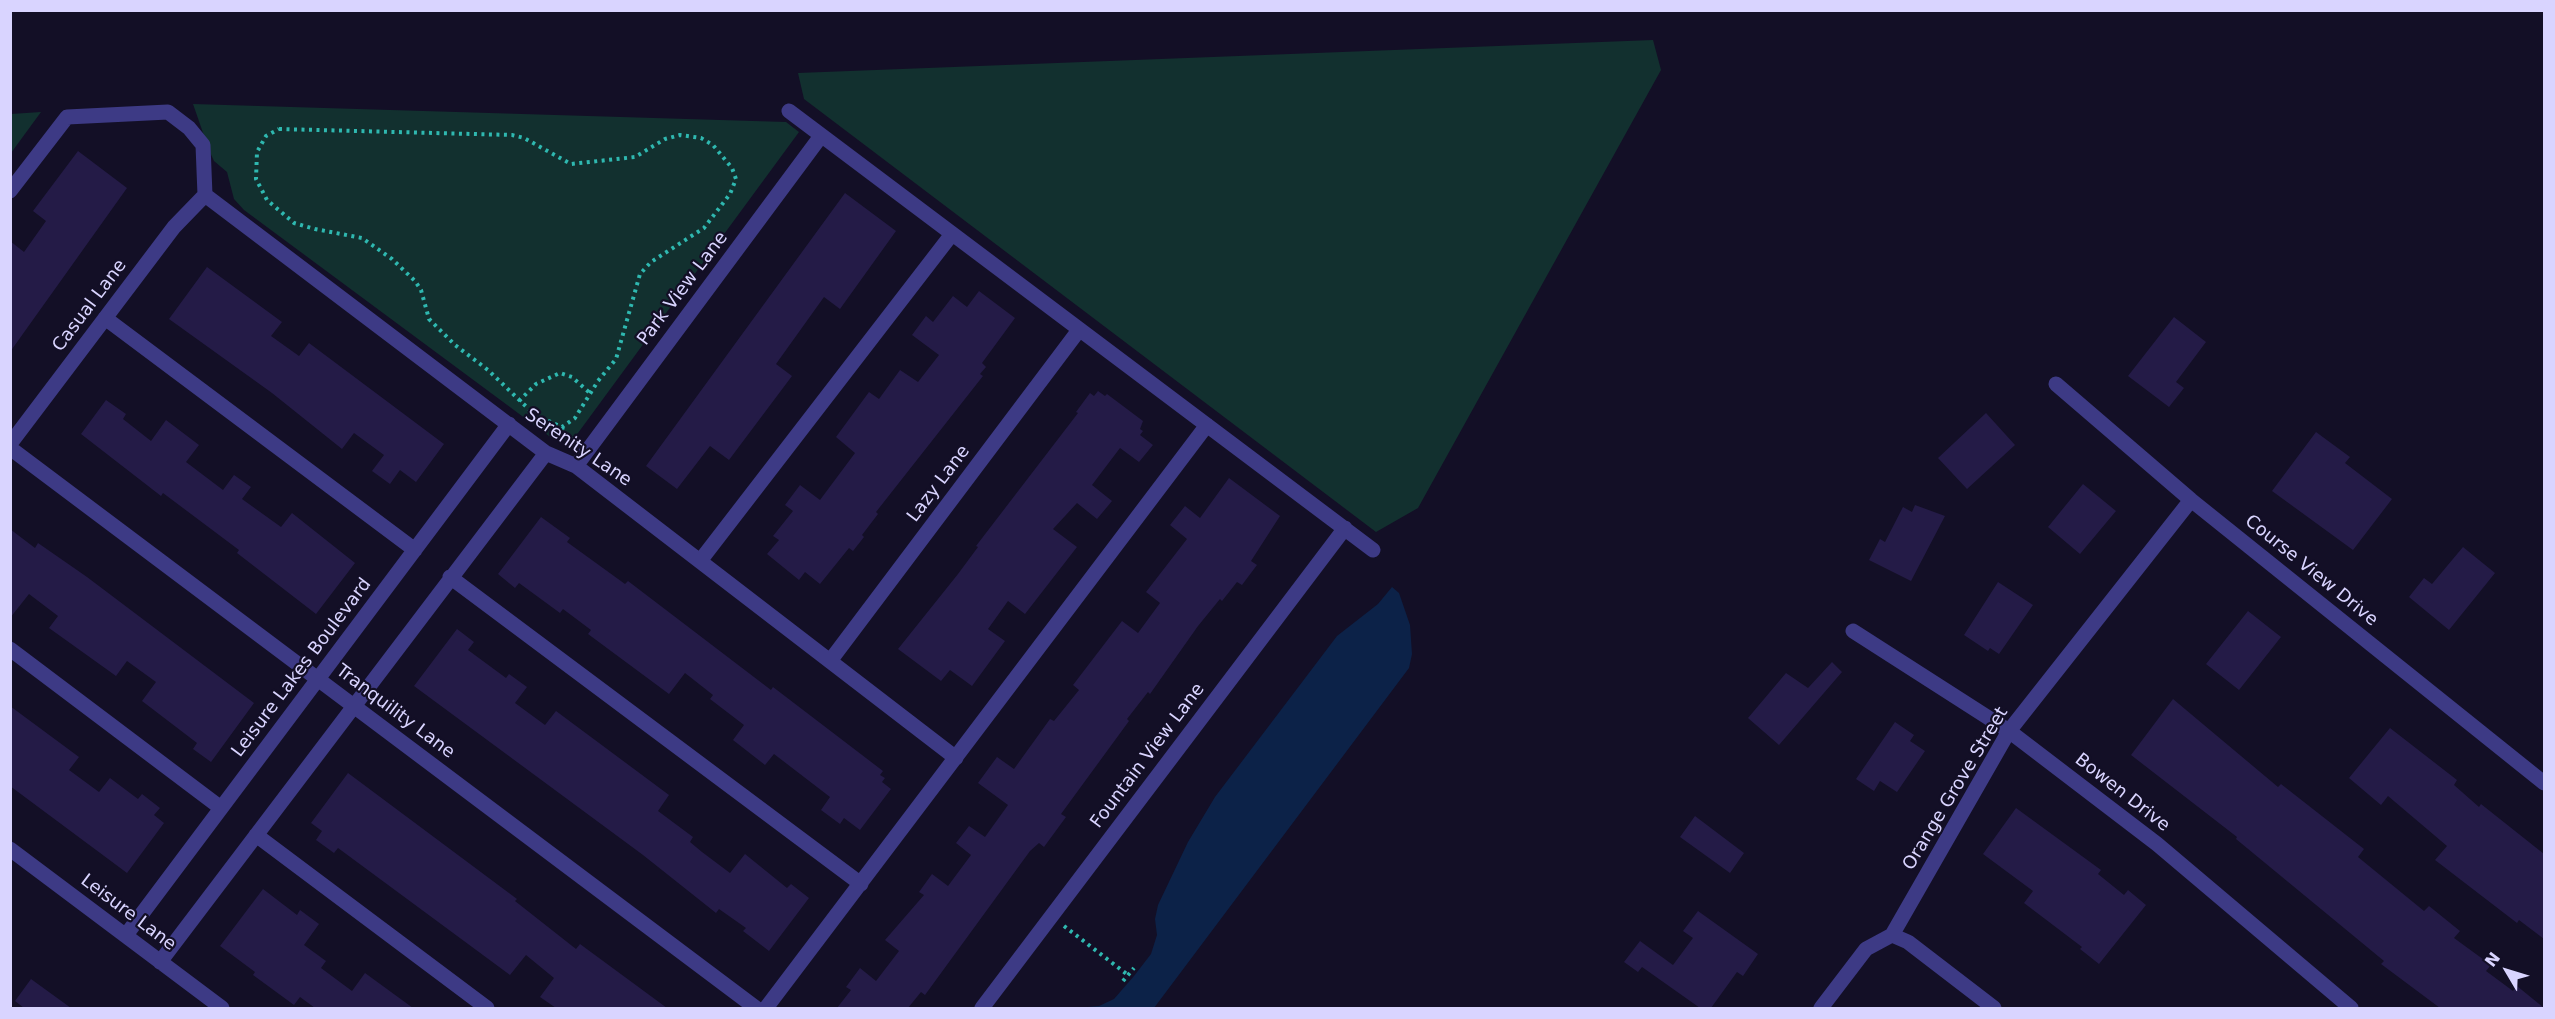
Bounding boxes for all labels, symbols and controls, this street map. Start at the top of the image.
street label: Park View Lane [633,228,733,350]
street label: Casual Lane [48,256,132,356]
street label: Serenity Lane [521,404,635,492]
street label: Lazy Lane [903,441,975,527]
street label: Course View Drive [2240,511,2382,631]
street label: Leisure Lakes Boulevard [228,574,376,762]
street label: Tranquility Lane [331,660,459,764]
street label: Fountain View Lane [1086,679,1210,833]
street label: Orange Grove Street [1899,704,2013,874]
street label: Bowen Drive [2070,749,2174,837]
street label: Leisure Lane [76,870,180,956]
north arrow [2477,941,2537,1001]
text: N [2481,948,2504,971]

